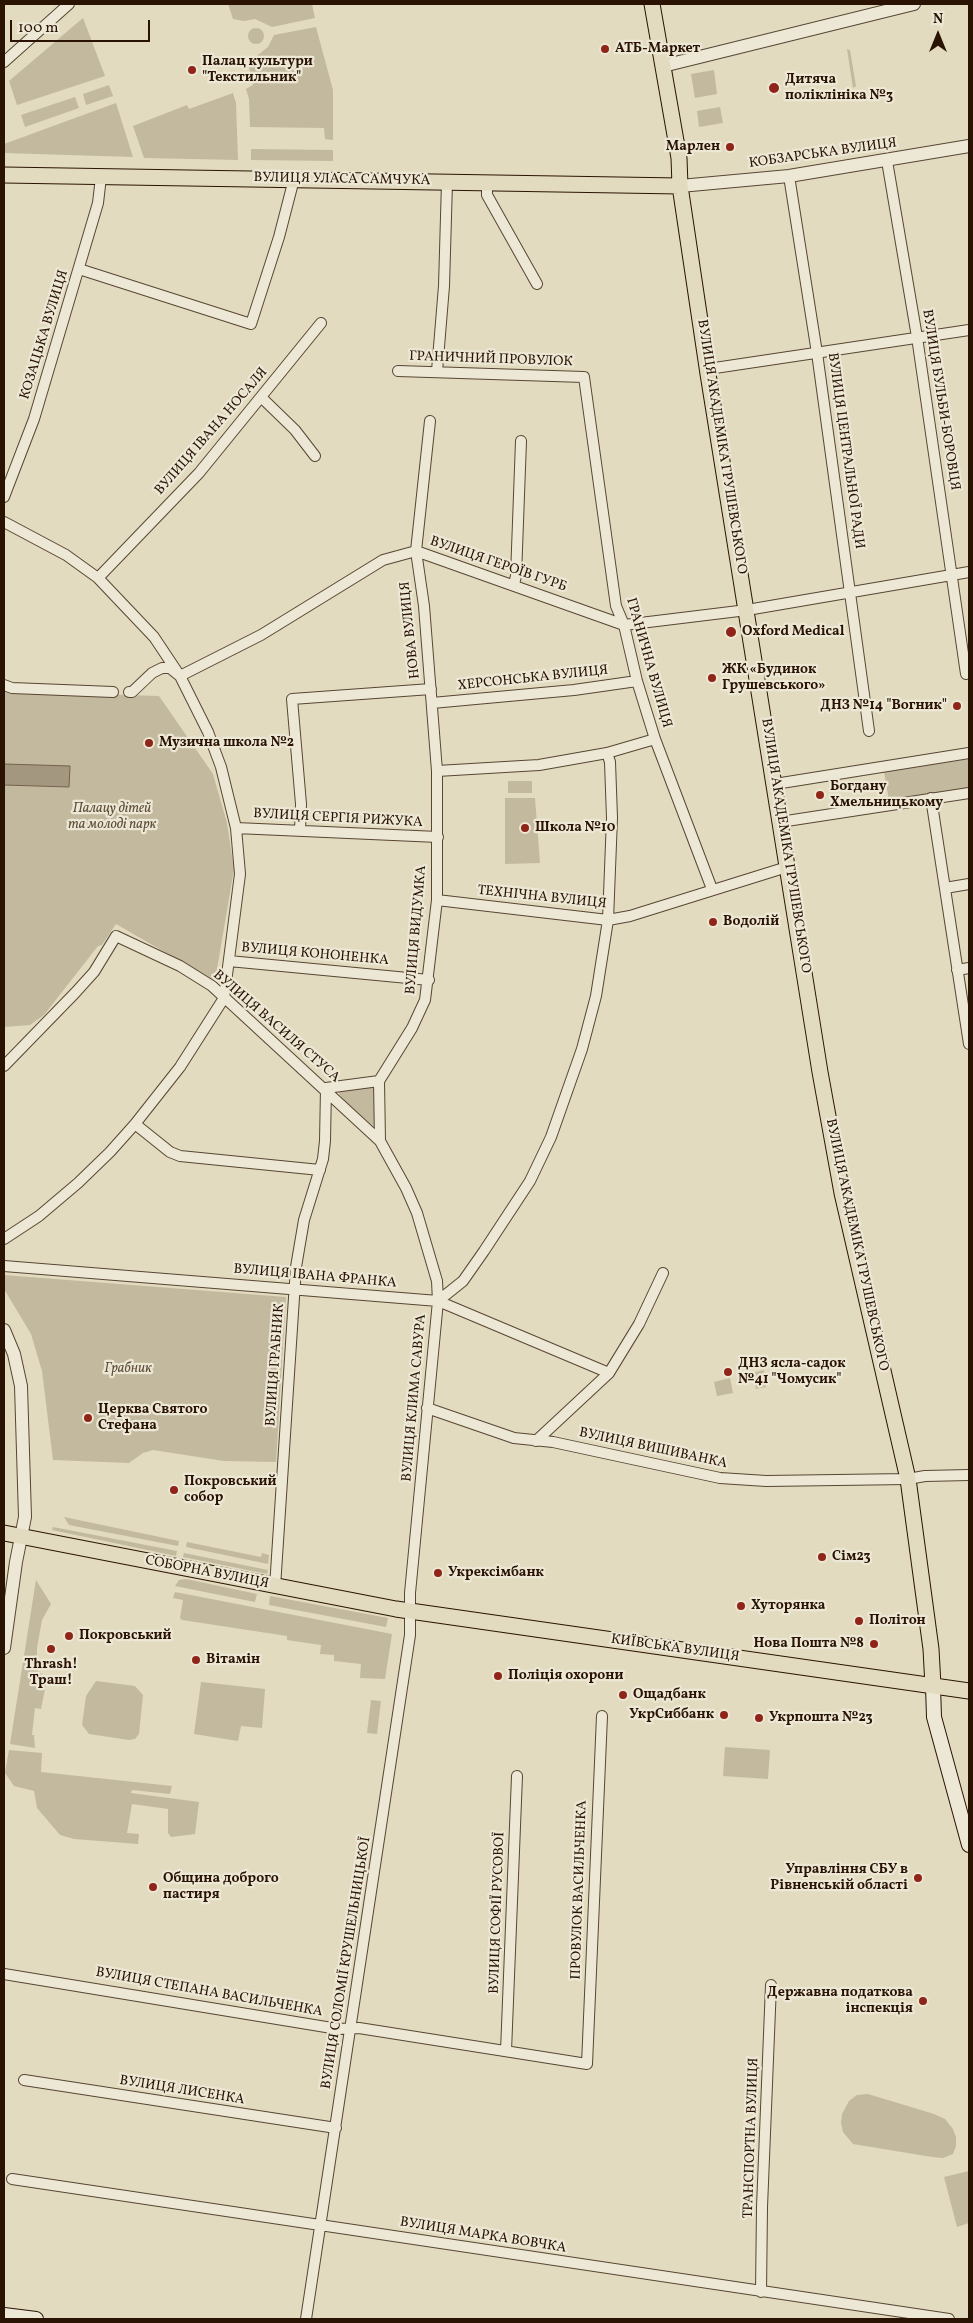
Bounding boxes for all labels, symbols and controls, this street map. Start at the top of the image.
scale bar [12,10,152,42]
north arrow [913,10,963,60]
text: N [933,10,943,29]
text: 100 m [18,18,58,39]
place label: АТБ-Маркет [615,41,700,57]
marker: АТБ-Маркет [599,43,611,55]
place label: Палац культури "Текстильник" [202,54,313,86]
marker: Палац культури "Текстильник" [186,64,198,76]
place label: Дитяча поліклініка №3 [785,72,893,104]
marker: Дитяча поліклініка №3 [767,81,781,95]
street label: КОБЗАРСЬКА ВУЛИЦЯ [748,135,898,173]
place label: Марлен [666,139,720,155]
marker: Марлен [724,141,736,153]
street label: ВУЛИЦЯ УЛАСА САМЧУКА [253,170,431,190]
street label: КОЗАЦЬКА ВУЛИЦЯ [17,268,73,402]
street label: ВУЛИЦЯ БУЛЬБИ-БОРОВЦЯ [917,308,963,492]
street label: ВУЛИЦЯ АКАДЕМІКА ГРУШЕВСЬКОГО [693,318,749,576]
street label: ГРАНИЧНИЙ ПРОВУЛОК [409,349,573,371]
street label: ВУЛИЦЯ ЦЕНТРАЛЬНОЇ РАДИ [823,352,867,550]
street label: ВУЛИЦЯ ІВАНА НОСАЛЯ [152,365,272,499]
street label: ВУЛИЦЯ ГЕРОЇВ ГУРБ [427,534,569,596]
street label: НОВА ВУЛИЦЯ [398,580,424,680]
street label: ГРАНИЧНА ВУЛИЦЯ [621,596,675,730]
place label: Oxford Medical [742,624,844,640]
marker: Oxford Medical [724,625,738,639]
place label: ЖК «Будинок Грушевського» [722,662,825,694]
street label: ХЕРСОНСЬКА ВУЛИЦЯ [457,663,609,695]
marker: ЖК «Будинок Грушевського» [706,672,718,684]
place label: ДНЗ №14 "Вогник" [820,698,947,714]
marker: ДНЗ №14 "Вогник" [951,700,963,712]
street label: ВУЛИЦЯ АКАДЕМІКА ГРУШЕВСЬКОГО [757,717,813,975]
place label: Музична школа №2 [159,735,294,751]
marker: Музична школа №2 [143,737,155,749]
place label: Богдану Хмельницькому [830,779,943,812]
marker: Богдану Хмельницькому [814,789,826,801]
park label: Палацу дітей та молоді парк [68,801,156,834]
street label: ВУЛИЦЯ СЕРГІЯ РИЖУКА [253,806,423,832]
place label: Школа №10 [535,820,615,836]
marker: Школа №10 [519,822,531,834]
street label: ВУЛИЦЯ ВИДУМКА [403,865,431,995]
street label: ТЕХНІЧНА ВУЛИЦЯ [477,883,607,913]
place label: Водолій [723,914,779,930]
marker: Водолій [707,916,719,928]
street label: ВУЛИЦЯ КОНОНЕНКА [241,940,389,970]
street label: ВУЛИЦЯ ВАСИЛЯ СТУСА [209,967,343,1087]
street label: ВУЛИЦЯ АКАДЕМІКА ГРУШЕВСЬКОГО [821,1117,891,1373]
street label: ВУЛИЦЯ ІВАНА ФРАНКА [233,1261,397,1293]
street label: ВУЛИЦЯ ГРАБНИК [263,1303,289,1427]
street label: ВУЛИЦЯ КЛИМА САВУРА [399,1314,431,1482]
place label: ДНЗ ясла-садок №41 "Чомусик" [738,1356,846,1388]
park label: Грабник [104,1361,152,1377]
marker: ДНЗ ясла-садок №41 "Чомусик" [722,1366,734,1378]
place label: Церква Святого Стефана [98,1402,207,1434]
marker: Церква Святого Стефана [82,1412,94,1424]
street label: ВУЛИЦЯ ВИШИВАНКА [577,1425,729,1473]
place label: Покровський собор [184,1474,277,1506]
marker: Покровський собор [168,1484,180,1496]
place label: Сім23 [832,1549,871,1565]
marker: Сім23 [816,1551,828,1563]
street label: СОБОРНА ВУЛИЦЯ [144,1553,270,1593]
place label: Укрексімбанк [448,1565,544,1581]
marker: Укрексімбанк [432,1567,444,1579]
place label: Хуторянка [751,1598,826,1614]
marker: Хуторянка [735,1600,747,1612]
place label: Політон [869,1613,926,1629]
marker: Політон [853,1615,865,1627]
place label: Покровський [79,1628,172,1644]
marker: Покровський [63,1630,75,1642]
street label: КИЇВСЬКА ВУЛИЦЯ [610,1632,740,1666]
place label: Нова Пошта №8 [753,1636,864,1652]
marker: Нова Пошта №8 [868,1638,880,1650]
marker: Thrash! Траш! [45,1643,57,1655]
place label: Вітамін [206,1652,260,1668]
marker: Вітамін [190,1654,202,1666]
place label: Thrash! Траш! [24,1657,78,1690]
place label: Поліцiя охорони [508,1668,623,1684]
marker: Поліцiя охорони [492,1670,504,1682]
place label: Ощадбанк [633,1687,706,1703]
marker: Ощадбанк [617,1689,629,1701]
place label: УкрСиббанк [629,1707,714,1723]
marker: УкрСиббанк [718,1709,730,1721]
place label: Укрпошта №23 [769,1710,873,1726]
marker: Укрпошта №23 [753,1712,765,1724]
street label: ПРОВУЛОК ВАСИЛЬЧЕНКА [568,1800,592,1980]
street label: ВУЛИЦЯ СОФІЇ РУСОВОЇ [487,1832,509,1994]
street label: ВУЛИЦЯ СОЛОМІЇ КРУШЕЛЬНИЦЬКОЇ [319,1836,375,2090]
place label: Управління СБУ в Рівненській області [770,1862,908,1894]
place label: Община доброго пастиря [163,1871,279,1904]
marker: Управління СБУ в Рівненській області [912,1872,924,1884]
marker: Община доброго пастиря [147,1881,159,1893]
street label: ВУЛИЦЯ СТЕПАНА ВАСИЛЬЧЕНКА [94,1965,324,2021]
place label: Державна податкова інспекція [767,1985,913,2018]
marker: Державна податкова інспекція [917,1995,929,2007]
street label: ТРАНСПОРТНА ВУЛИЦЯ [741,2057,763,2219]
street label: ВУЛИЦЯ ЛИСЕНКА [118,2073,246,2109]
street label: ВУЛИЦЯ МАРКА ВОВЧКА [399,2215,567,2257]

